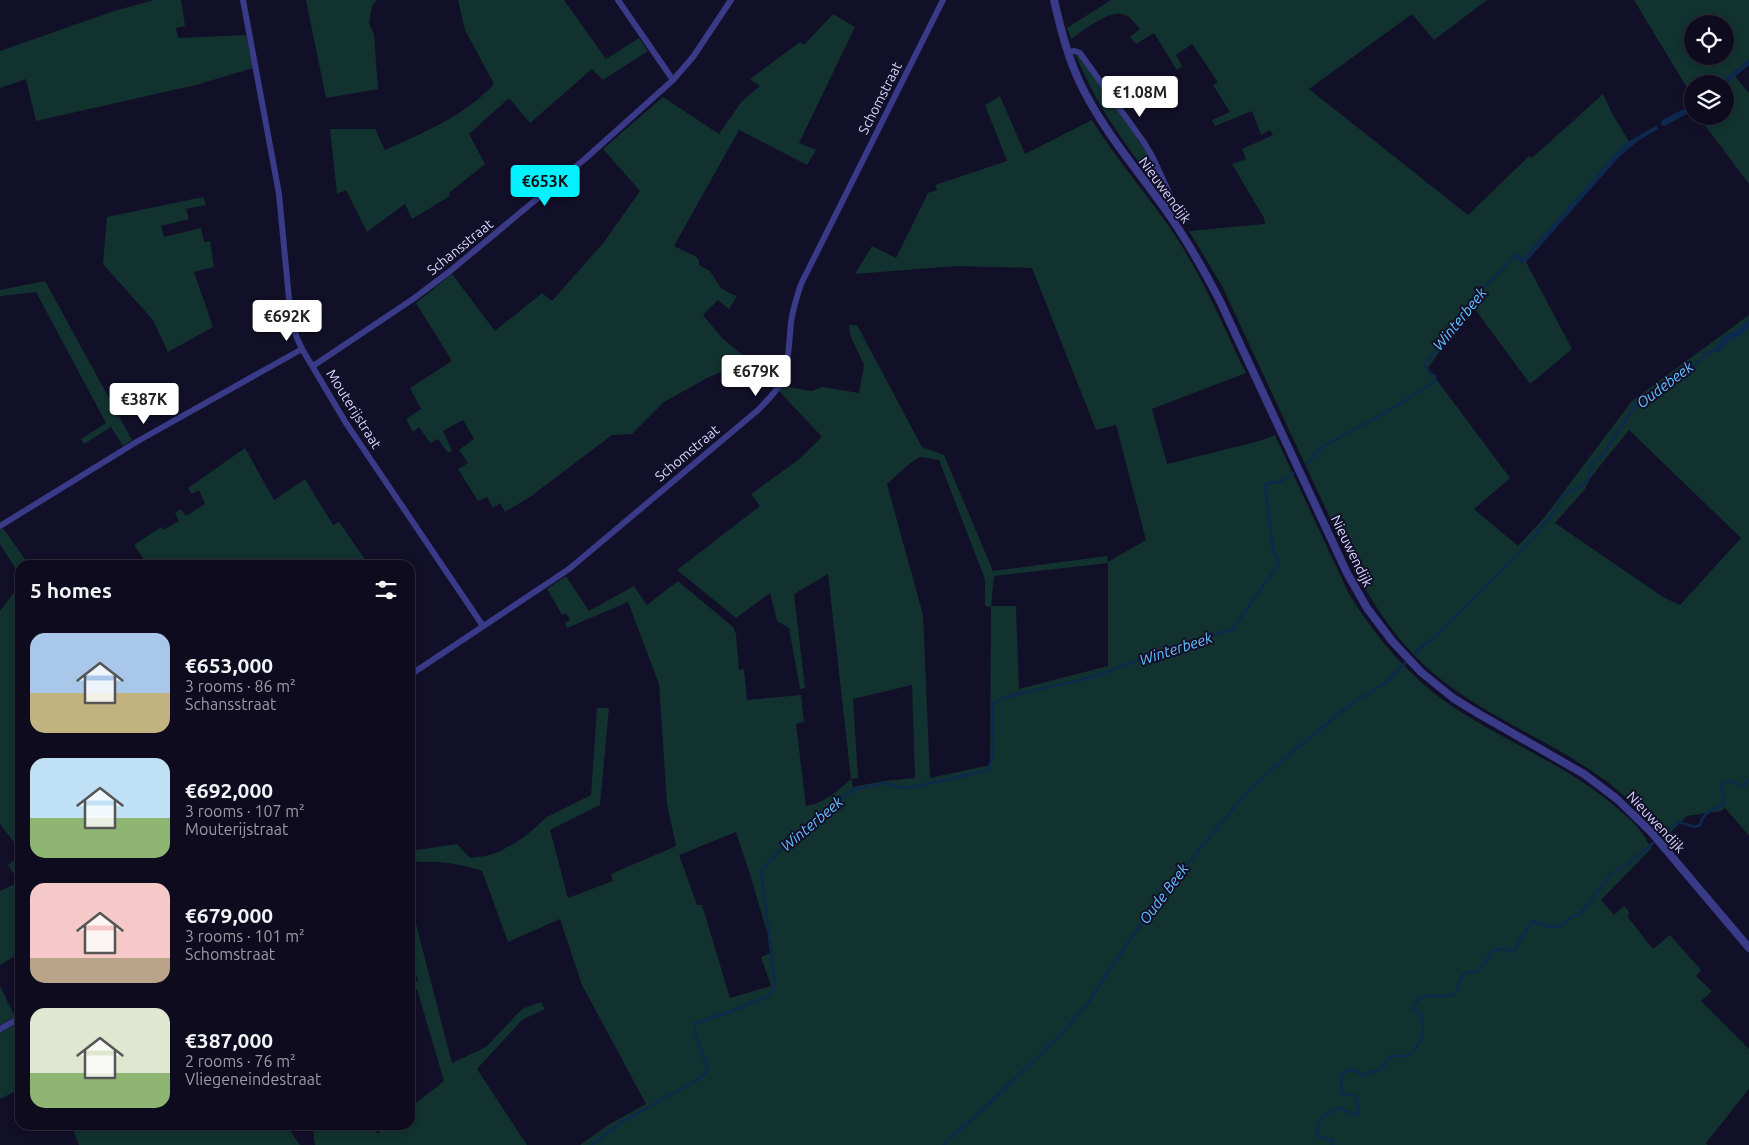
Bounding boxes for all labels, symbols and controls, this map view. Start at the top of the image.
map controls [1684,15,1734,125]
button: locate [1684,15,1734,65]
street label: Schomstraat [855,59,905,137]
button: layers [1684,75,1734,125]
pin: €1.08M [1099,76,1181,118]
text: €1.08M [1113,83,1167,101]
street label: Nieuwendijk [1136,154,1194,226]
pin: €653K [510,164,580,207]
text: €653K [522,172,568,190]
street label: Schansstraat [424,215,496,278]
water label: Winterbeek [1429,284,1490,353]
pin: €692K [252,300,322,342]
text: €692K [264,307,310,325]
pin: €679K [721,354,791,397]
water label: Oudebeek [1633,358,1697,411]
text: €679K [733,362,779,380]
street label: Mouterijstraat [323,366,385,452]
pin: €387K [109,382,179,425]
text: €387K [121,390,167,408]
street label: Schomstraat [652,421,723,484]
street label: Nieuwendijk [1328,513,1376,589]
icon: filters [372,576,400,604]
text: 5 homes [30,578,112,602]
water label: Winterbeek [1137,629,1215,668]
icon: home [70,653,130,713]
text: €653,000 [185,653,273,677]
text: 3 rooms · 86 m² [185,677,296,695]
text: Schansstraat [185,695,276,713]
icon: home [70,778,130,838]
text: €692,000 [185,778,273,802]
street label: Nieuwendijk [1624,788,1688,856]
water label: Winterbeek [777,793,846,854]
text: 3 rooms · 107 m² [185,802,305,820]
text: Mouterijstraat [185,820,288,838]
water label: Oude Beek [1135,860,1192,927]
icon: home [70,903,130,963]
text: €679,000 [185,903,273,927]
text: 3 rooms · 101 m² [185,927,305,945]
text: Schomstraat [185,945,275,963]
icon: home [70,1028,130,1088]
text: €387,000 [185,1028,273,1052]
text: 2 rooms · 76 m² [185,1052,296,1070]
text: Vliegeneindestraat [185,1070,321,1088]

